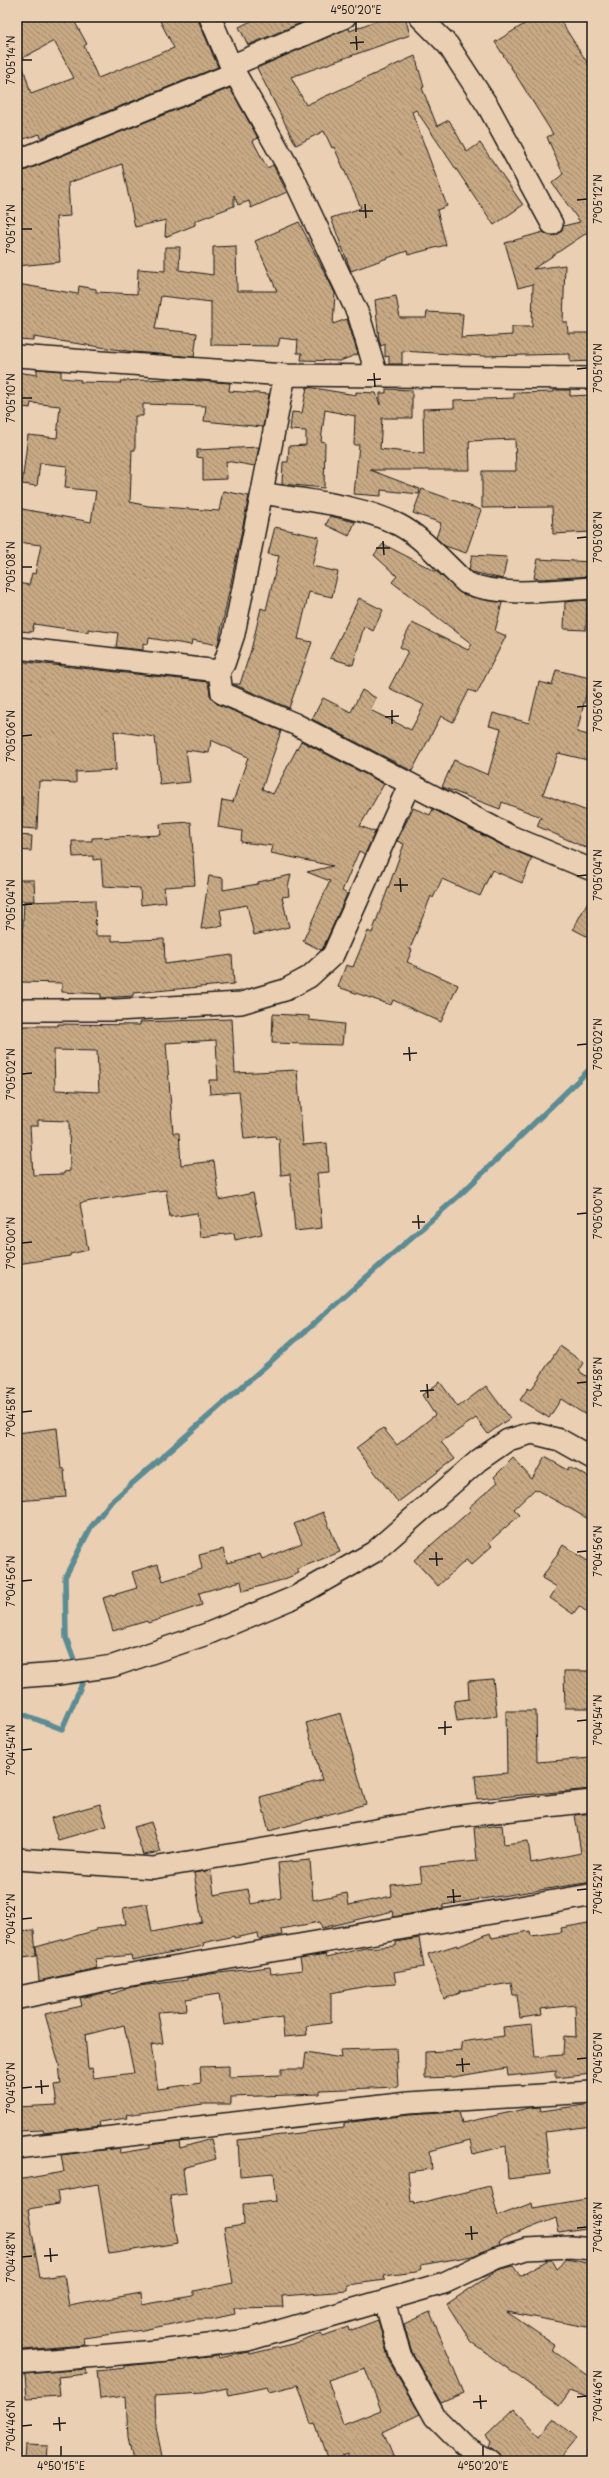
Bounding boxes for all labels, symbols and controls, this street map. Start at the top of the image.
text: 4°50'20"E [330,2,382,17]
text: 7°05'14"N [3,35,18,85]
text: 7°05'12"N [590,174,605,224]
text: 7°05'12"N [3,204,18,254]
text: 7°05'10"N [590,343,605,393]
text: 7°05'10"N [3,373,18,423]
text: 7°05'08"N [590,511,605,563]
text: 7°05'08"N [3,541,18,593]
text: 7°05'06"N [590,680,605,732]
text: 7°05'06"N [3,710,18,762]
text: 7°05'04"N [590,849,605,901]
text: 7°05'04"N [3,879,18,931]
text: 7°05'02"N [590,1018,605,1070]
text: 7°05'02"N [3,1048,18,1100]
text: 7°05'00"N [590,1187,605,1239]
text: 7°05'00"N [3,1217,18,1269]
text: 7°04'58"N [590,1356,605,1407]
text: 7°04'58"N [3,1386,18,1437]
text: 7°04'56"N [590,1525,605,1577]
text: 7°04'56"N [3,1555,18,1607]
text: 7°04'54"N [590,1694,605,1745]
text: 7°04'54"N [3,1724,18,1775]
text: 7°04'52"N [590,1863,605,1915]
text: 7°04'52"N [3,1893,18,1945]
text: 7°04'50"N [590,2032,605,2084]
text: 7°04'50"N [3,2062,18,2114]
text: 7°04'48"N [590,2201,605,2252]
text: 7°04'48"N [3,2231,18,2282]
text: 7°04'46"N [590,2370,605,2422]
text: 7°04'46"N [3,2400,18,2452]
text: 4°50'15"E [37,2458,85,2473]
text: 4°50'20"E [457,2458,509,2473]

